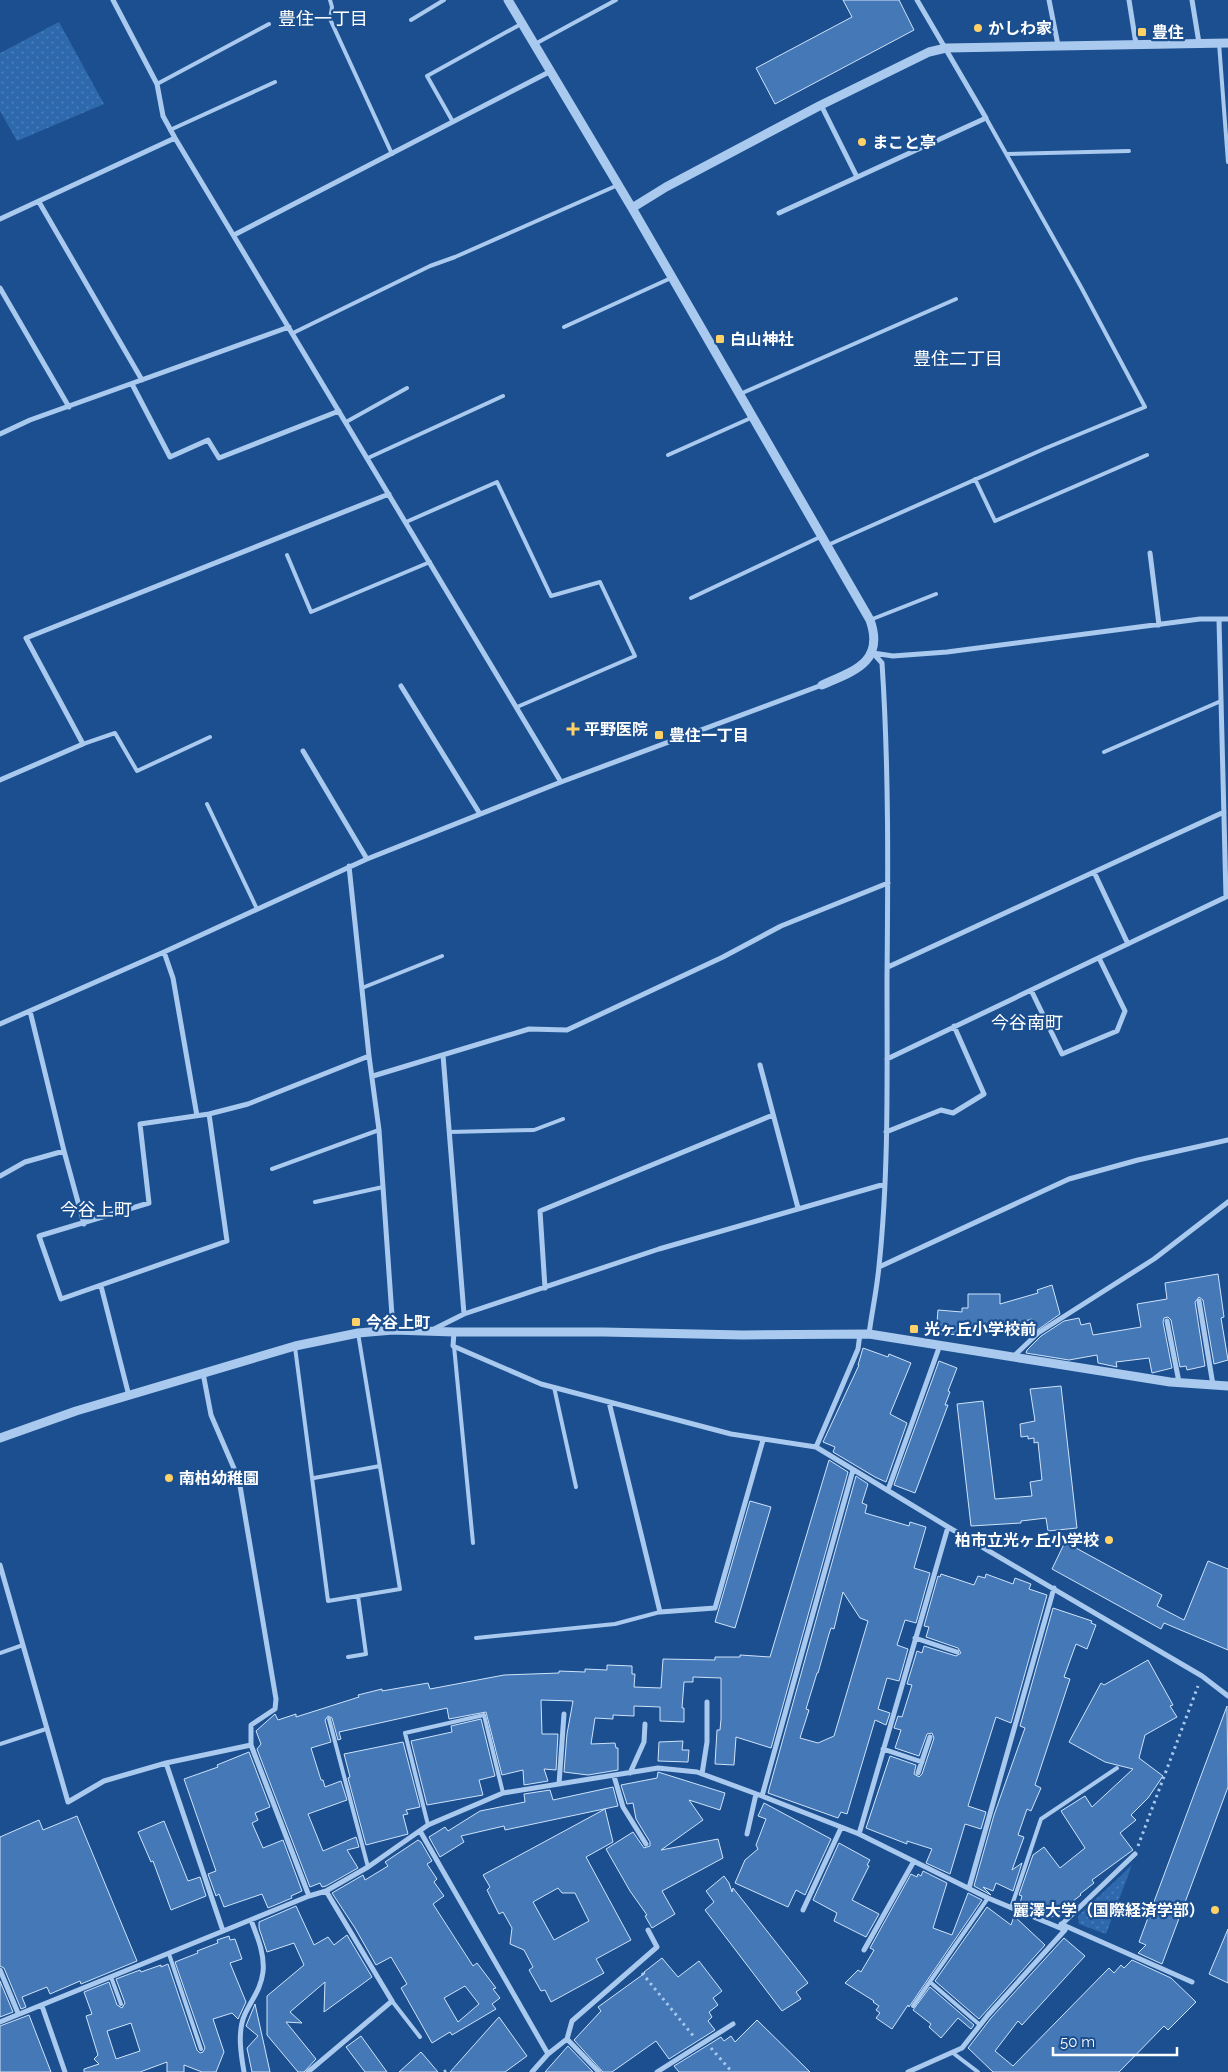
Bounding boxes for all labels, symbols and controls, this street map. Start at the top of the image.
district label: 豊住一丁目 [278,8,368,29]
place label: かしわ家 [988,19,1052,38]
marker: かしわ家 [972,22,984,34]
place label: 豊住 [1152,23,1184,42]
marker: 豊住 [1136,26,1148,38]
place label: まこと亭 [872,133,936,152]
marker: まこと亭 [856,136,868,148]
place label: 白山神社 [730,330,794,349]
marker: 白山神社 [714,333,726,345]
district label: 豊住二丁目 [913,348,1003,369]
place label: 平野医院 [584,720,648,739]
marker: 平野医院 [566,722,580,736]
place label: 豊住一丁目 [669,726,749,745]
marker: 豊住一丁目 [653,729,665,741]
district label: 今谷南町 [991,1012,1063,1033]
district label: 今谷上町 [60,1199,132,1220]
place label: 今谷上町 [366,1313,430,1332]
marker: 今谷上町 [350,1316,362,1328]
place label: 光ヶ丘小学校前 [924,1320,1036,1339]
marker: 光ヶ丘小学校前 [908,1323,920,1335]
place label: 南柏幼稚園 [179,1469,259,1488]
marker: 南柏幼稚園 [163,1472,175,1484]
place label: 柏市立光ヶ丘小学校 [955,1531,1099,1550]
marker: 柏市立光ヶ丘小学校 [1103,1534,1115,1546]
place label: 麗澤大学（国際経済学部） [1013,1901,1205,1920]
marker: 麗澤大学（国際経済学部） [1209,1904,1221,1916]
scale bar [1053,2024,1177,2056]
text: 50 m [1060,2033,1095,2051]

